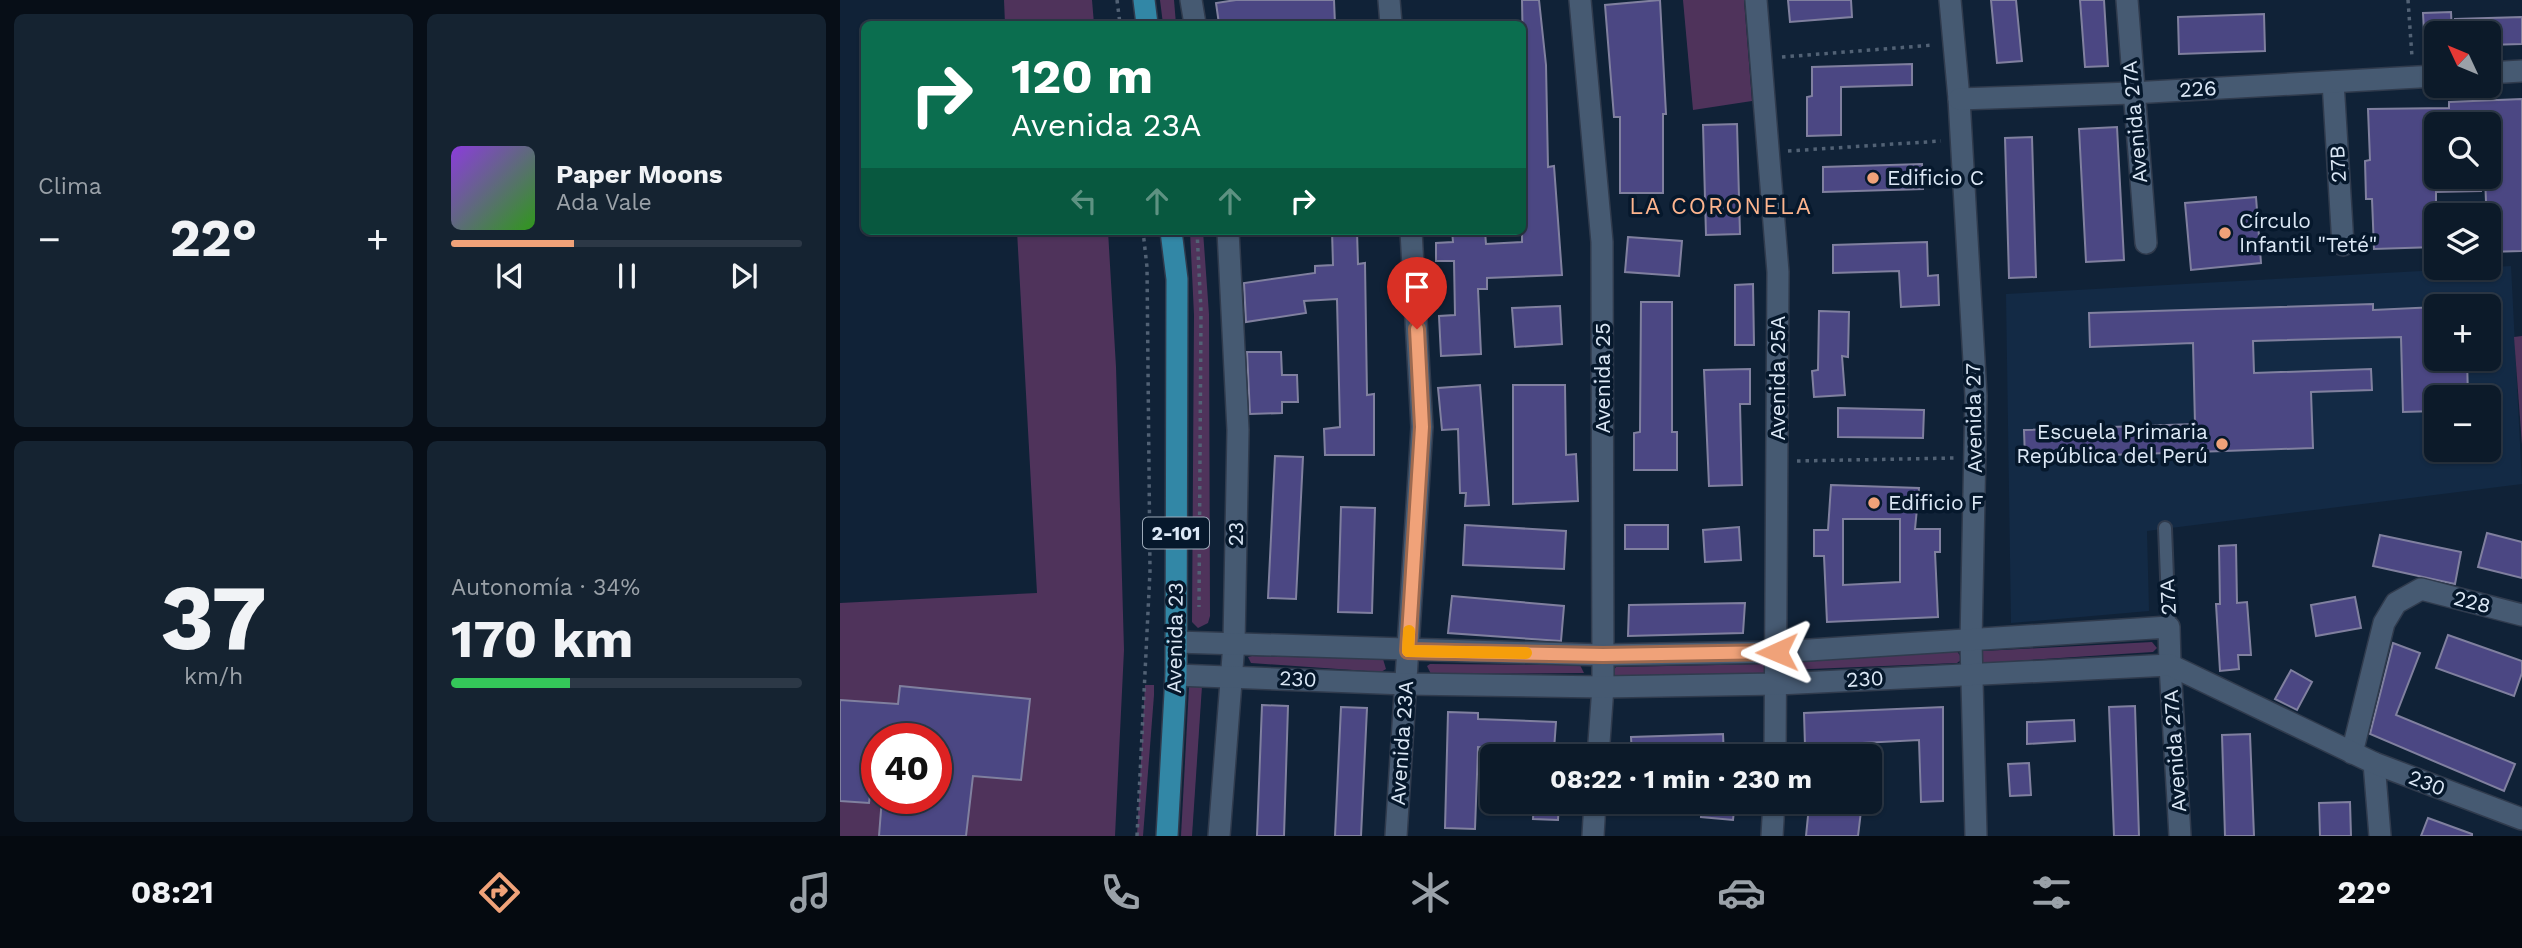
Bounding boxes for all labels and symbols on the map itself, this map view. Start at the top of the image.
north arrow [2424,21,2501,98]
street label: Avenida 27A [2117,60,2152,184]
street label: 226 [2179,75,2217,102]
street label: 27B [2324,145,2351,183]
place label: Edificio C [1887,165,1984,190]
marker: Edificio C [1865,170,1881,186]
district label: LA CORONELA [1629,193,1813,220]
place label: Círculo Infantil "Teté" [2239,208,2377,257]
marker: Círculo Infantil "Teté" [2217,225,2233,241]
pin [1387,257,1447,329]
street label: Avenida 25A [1765,315,1790,440]
street label: Avenida 25 [1590,323,1615,434]
street label: Avenida 27 [1960,363,1987,473]
place label: Escuela Primaria República del Perú [2016,419,2208,468]
marker: Escuela Primaria República del Perú [2214,436,2230,452]
place label: Edificio F [1888,490,1984,515]
marker: Edificio F [1866,495,1882,511]
road number: 2-101 [1143,518,1209,548]
street label: 23 [1223,522,1248,546]
street label: 27A [2154,578,2181,616]
street label: Avenida 23 [1161,582,1188,694]
street label: 228 [2451,585,2493,618]
position arrow [1740,615,1814,689]
street label: 230 [1279,665,1317,692]
street label: 230 [1846,665,1884,692]
street label: Avenida 23A [1385,680,1418,806]
street label: Avenida 27A [2158,689,2191,813]
speed limit sign: 40 [861,723,952,814]
street label: 230 [2405,764,2449,801]

